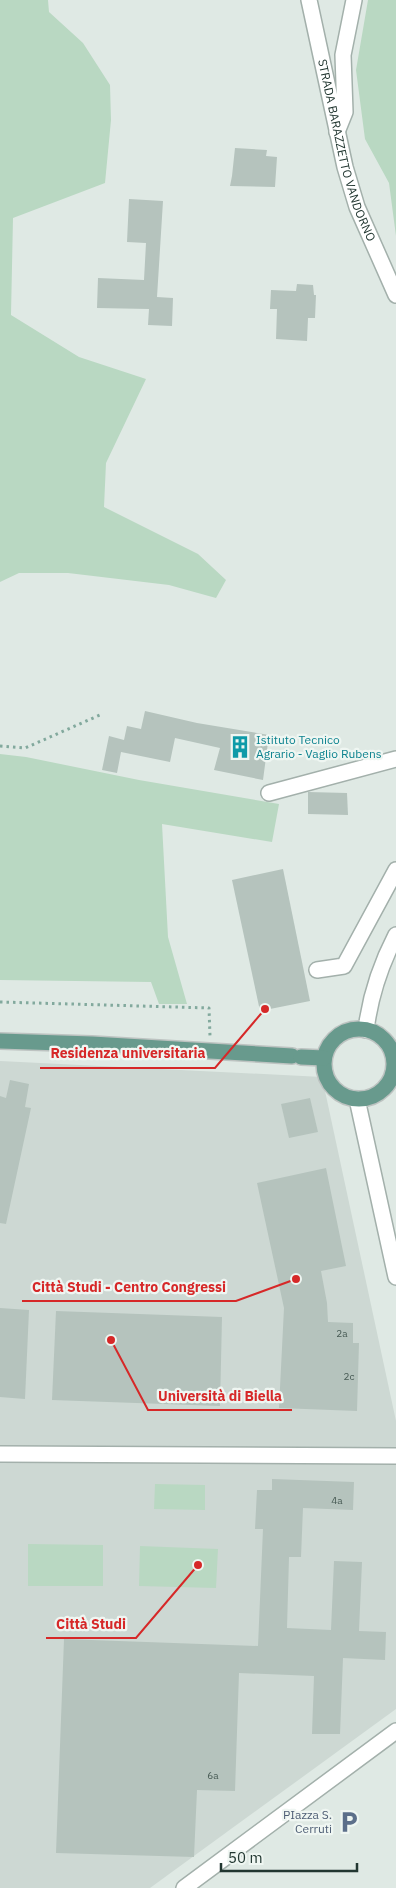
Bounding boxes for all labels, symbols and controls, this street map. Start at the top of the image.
street label: STRADA BARAZZETTO VANDORNO [315,58,379,243]
place label: Istituto Tecnico Agrario - Vaglio Rubens [256,732,382,761]
building icon: Istituto Tecnico Agrario - Vaglio Rubens [227,734,253,760]
callout: Residenza universitaria [40,1039,215,1068]
text: Residenza universitaria [50,1044,206,1062]
callout: Città Studi - Centro Congressi [22,1272,236,1301]
text: Città Studi - Centro Congressi [32,1278,226,1296]
house number: 2a [336,1327,348,1340]
house number: 2c [343,1370,355,1383]
callout: Università di Biella [148,1381,292,1410]
text: Università di Biella [158,1387,282,1405]
house number: 4a [331,1494,343,1507]
callout: Città Studi [46,1609,136,1638]
text: Città Studi [56,1615,126,1633]
house number: 6a [207,1769,219,1782]
place label: PIazza S. Cerruti [283,1807,332,1836]
parking icon: PIazza S. Cerruti [336,1809,362,1835]
scale bar [221,1840,357,1872]
text: 50 m [228,1848,263,1867]

